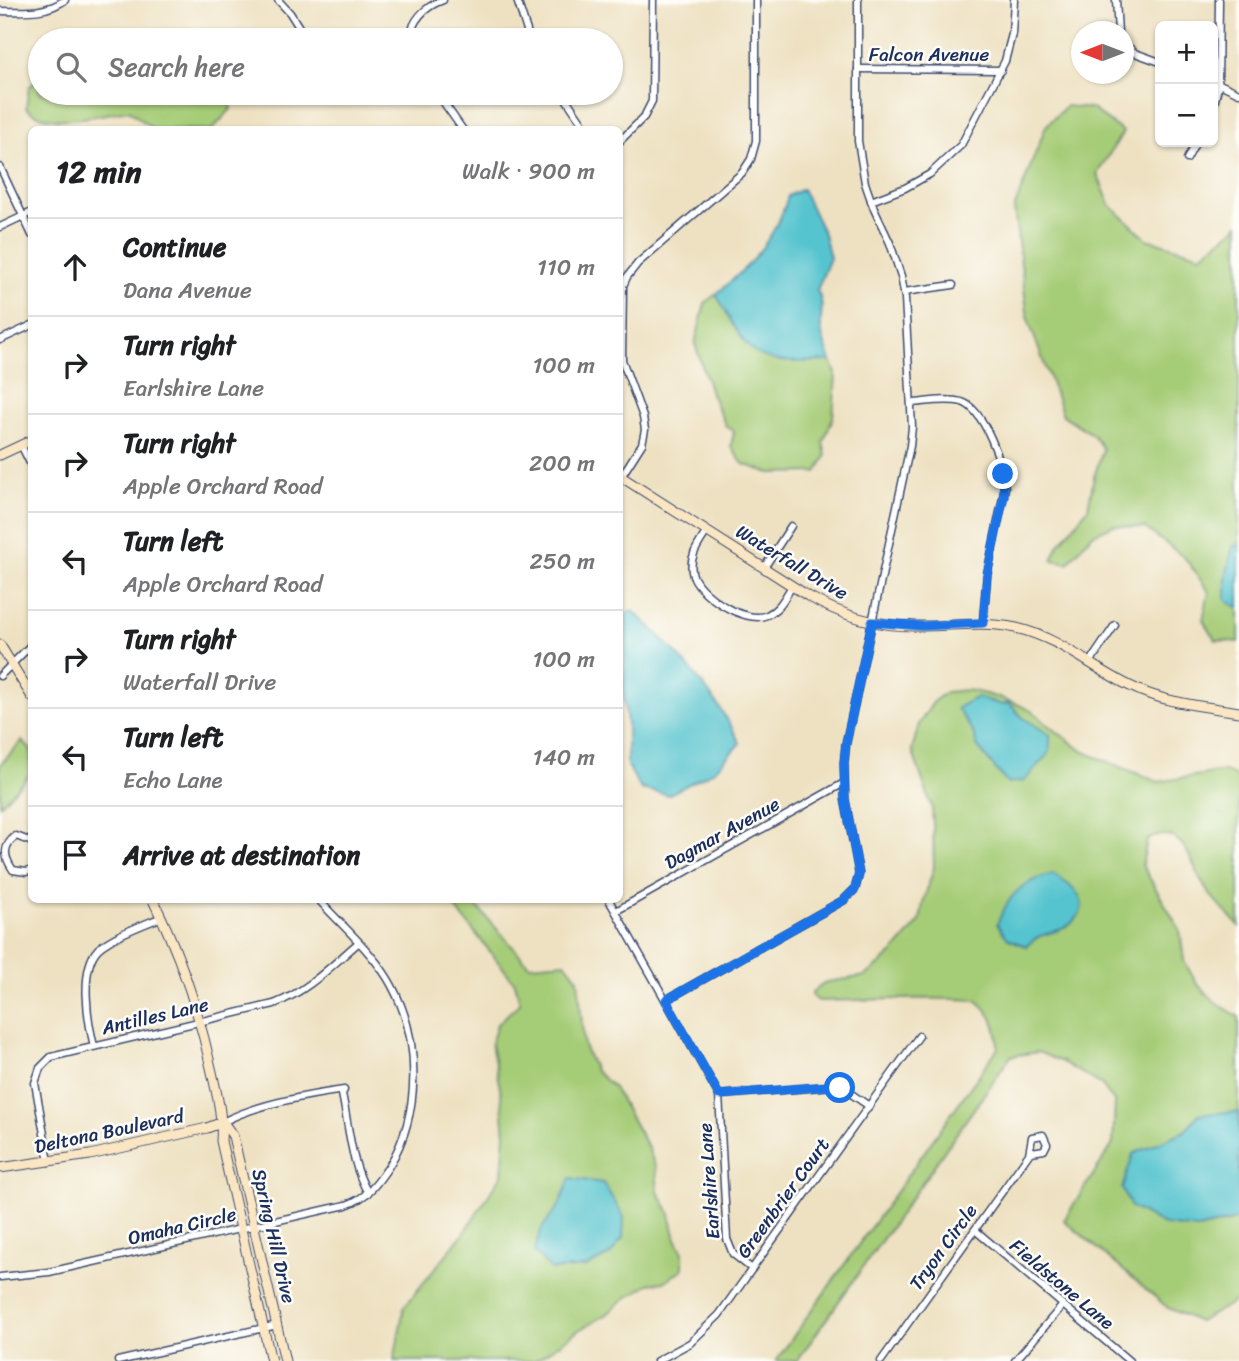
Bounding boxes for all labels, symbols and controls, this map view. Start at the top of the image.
north arrow [1071,21,1134,84]
map controls [1155,21,1218,147]
button: + [1155,21,1218,84]
search box [28,28,623,105]
street label: Falcon Avenue [869,38,989,71]
text: Search here [108,44,245,90]
icon: search [52,48,90,86]
button: − [1155,84,1218,147]
text: 12 min [56,145,141,199]
text: Walk · 900 m [462,151,595,192]
text: Continue [123,224,226,270]
text: 110 m [537,247,595,288]
icon: ahead [56,248,94,286]
text: Dana Avenue [123,270,252,311]
text: Turn right [123,322,236,368]
text: 100 m [532,345,595,386]
icon: right [56,346,94,384]
text: Earlshire Lane [123,368,264,409]
text: Turn right [123,420,236,466]
text: 200 m [529,443,595,484]
icon: right [56,444,94,482]
route end [987,458,1018,489]
text: Apple Orchard Road [123,466,323,507]
street label: Waterfall Drive [729,515,855,609]
text: Turn left [123,518,223,564]
text: 250 m [529,541,595,582]
icon: left [56,542,94,580]
text: Apple Orchard Road [123,564,323,605]
text: Turn right [123,616,236,662]
text: 100 m [532,639,595,680]
icon: right [56,640,94,678]
text: Waterfall Drive [123,662,276,703]
text: Turn left [123,714,223,760]
text: 140 m [533,737,595,778]
icon: left [56,738,94,776]
text: Echo Lane [123,760,223,801]
street label: Dagmar Avenue [658,787,786,878]
text: Arrive at destination [123,832,360,878]
icon: arrive [56,836,94,874]
street label: Antilles Lane [97,988,212,1045]
route start [824,1072,855,1103]
street label: Deltona Boulevard [31,1099,189,1163]
street label: Earlshire Lane [688,1121,730,1240]
street label: Greenbrier Court [728,1131,838,1265]
street label: Spring Hill Drive [242,1165,306,1307]
street label: Omaha Circle [124,1197,240,1254]
street label: Tryon Circle [900,1197,986,1297]
street label: Fieldstone Lane [1002,1230,1122,1338]

